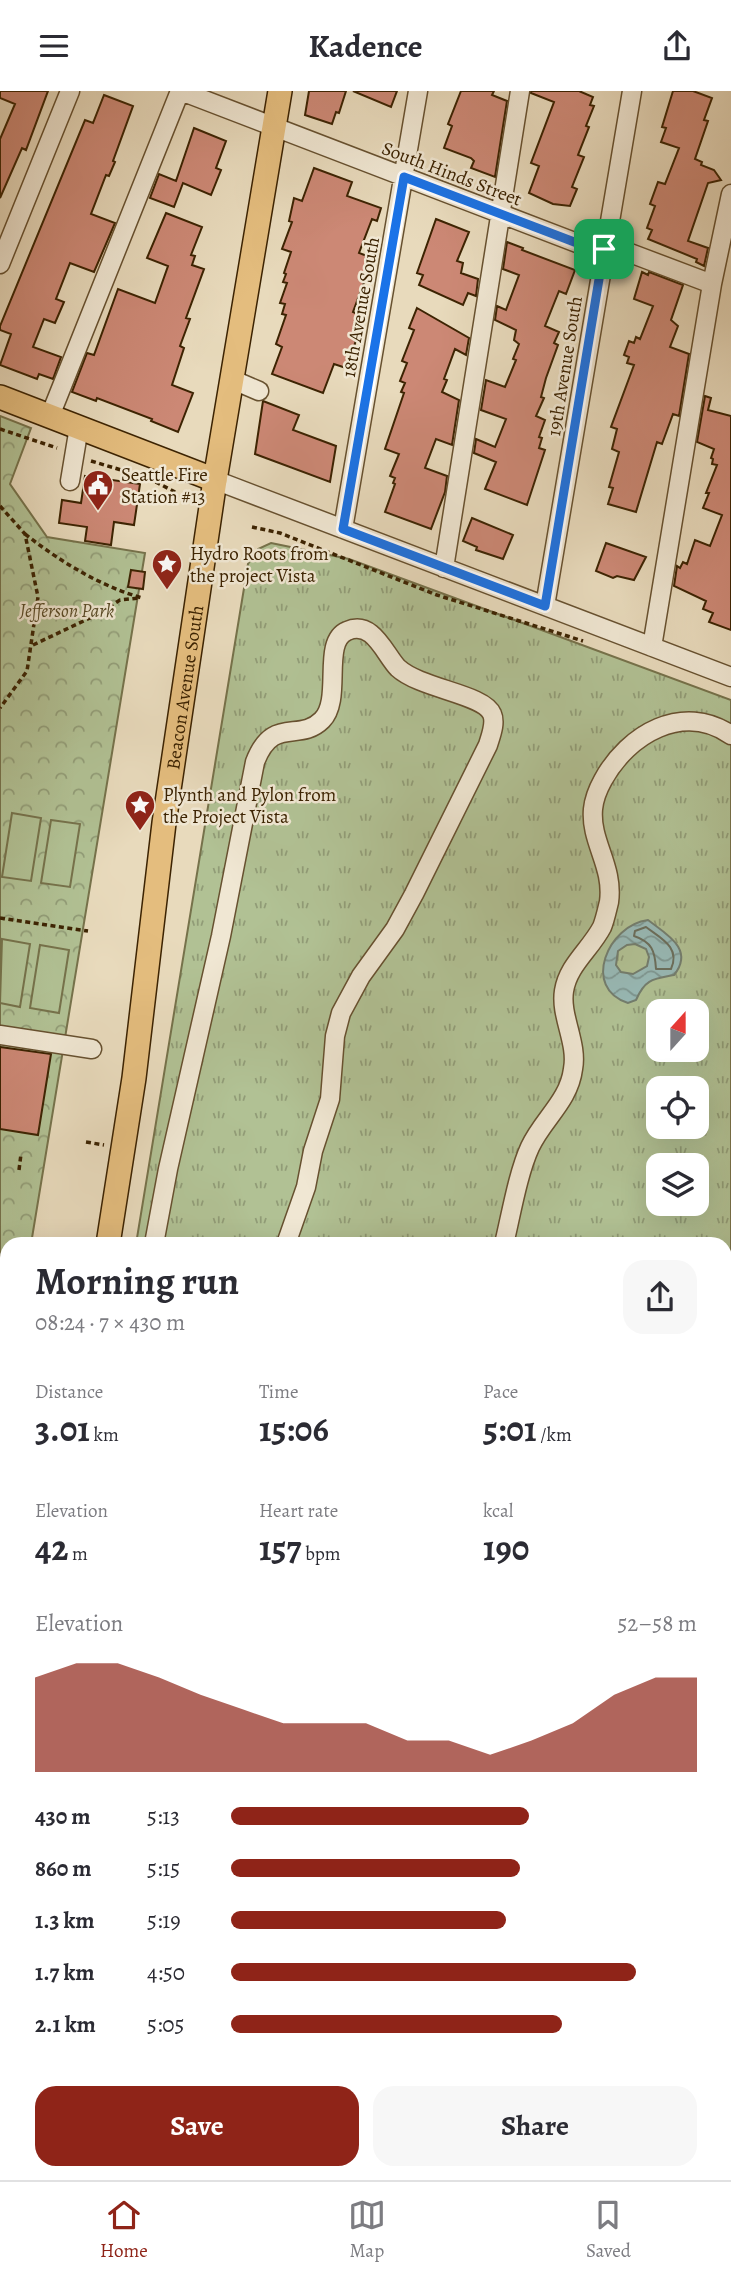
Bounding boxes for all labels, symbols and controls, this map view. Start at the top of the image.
text: Kadence [308,24,423,68]
icon: menu [35,27,73,65]
icon: share [658,27,696,65]
street label: South Hinds Street [378,135,525,213]
pin [574,219,634,279]
icon: arrive [585,230,623,268]
street label: 18th Avenue South [336,235,386,379]
street label: 19th Avenue South [541,294,589,438]
place label: Seattle Fire Station #13 [121,462,208,510]
public building icon: Seattle Fire Station #13 [81,468,115,512]
place label: Hydro Roots from the project Vista [190,541,329,589]
place icon: Hydro Roots from the project Vista [150,547,184,591]
park label: Jefferson Park [19,598,114,624]
street label: Beacon Avenue South [160,603,210,772]
place label: Plynth and Pylon from the Project Vista [163,782,337,830]
place icon: Plynth and Pylon from the Project Vista [123,788,157,832]
north arrow [646,999,709,1062]
map controls [646,999,709,1216]
button: locate [646,1076,709,1139]
button: layers [646,1153,709,1216]
text: Morning run [35,1255,239,1307]
button: share [623,1260,697,1334]
text: 08:24 · 7 × 430 m [35,1307,185,1338]
text: Distance [35,1379,103,1405]
text: Time [259,1379,298,1405]
text: Pace [483,1379,518,1405]
text: 3.01 [35,1405,90,1453]
text: 15:06 [259,1405,329,1453]
text: 5:01 [483,1405,536,1453]
text: km [90,1422,119,1448]
text: /km [536,1422,572,1448]
text: Elevation [35,1498,108,1524]
text: Heart rate [259,1498,338,1524]
text: kcal [483,1498,513,1524]
text: 42 [35,1524,68,1572]
text: 157 [259,1524,301,1572]
text: 190 [483,1524,529,1572]
text: m [68,1541,88,1567]
text: bpm [301,1541,341,1567]
text: Elevation [35,1608,123,1639]
text: 52–58 m [617,1608,697,1639]
text: 430 m [35,1801,91,1832]
text: 5:13 [147,1801,180,1832]
text: 860 m [35,1853,92,1884]
text: 5:15 [147,1853,180,1884]
text: 1.3 km [35,1905,95,1936]
text: 5:19 [147,1905,181,1936]
text: 1.7 km [35,1957,95,1988]
text: 4:50 [147,1957,185,1988]
text: 2.1 km [35,2009,96,2040]
text: 5:05 [147,2009,185,2040]
button: Save [35,2086,359,2166]
button: Share [373,2086,697,2166]
tab: Home [100,2196,148,2264]
tab: Map [348,2196,386,2264]
tab: Saved [586,2196,631,2264]

